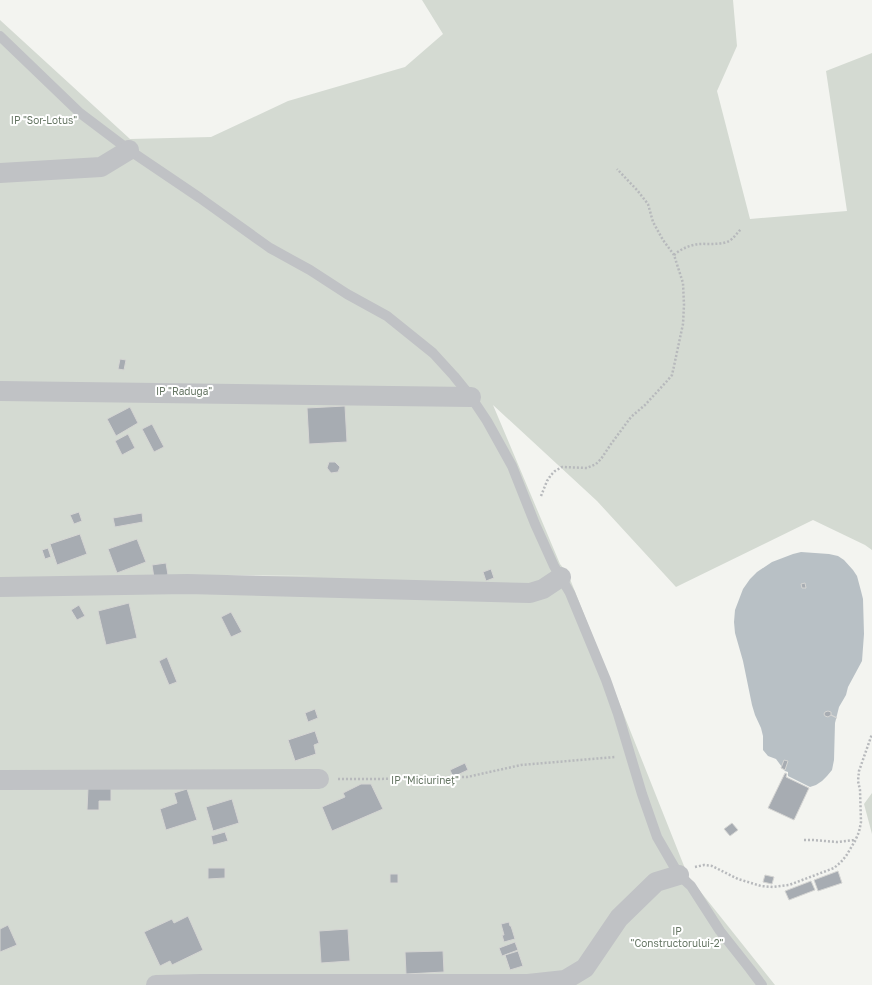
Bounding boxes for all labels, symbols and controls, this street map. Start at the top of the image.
park label: IP "Sor-Lotus" [11,114,77,126]
park label: IP "Raduga" [156,385,212,397]
park label: IP "Miciurineț" [391,774,459,787]
park label: IP "Constructorului-2" [631,925,724,949]

